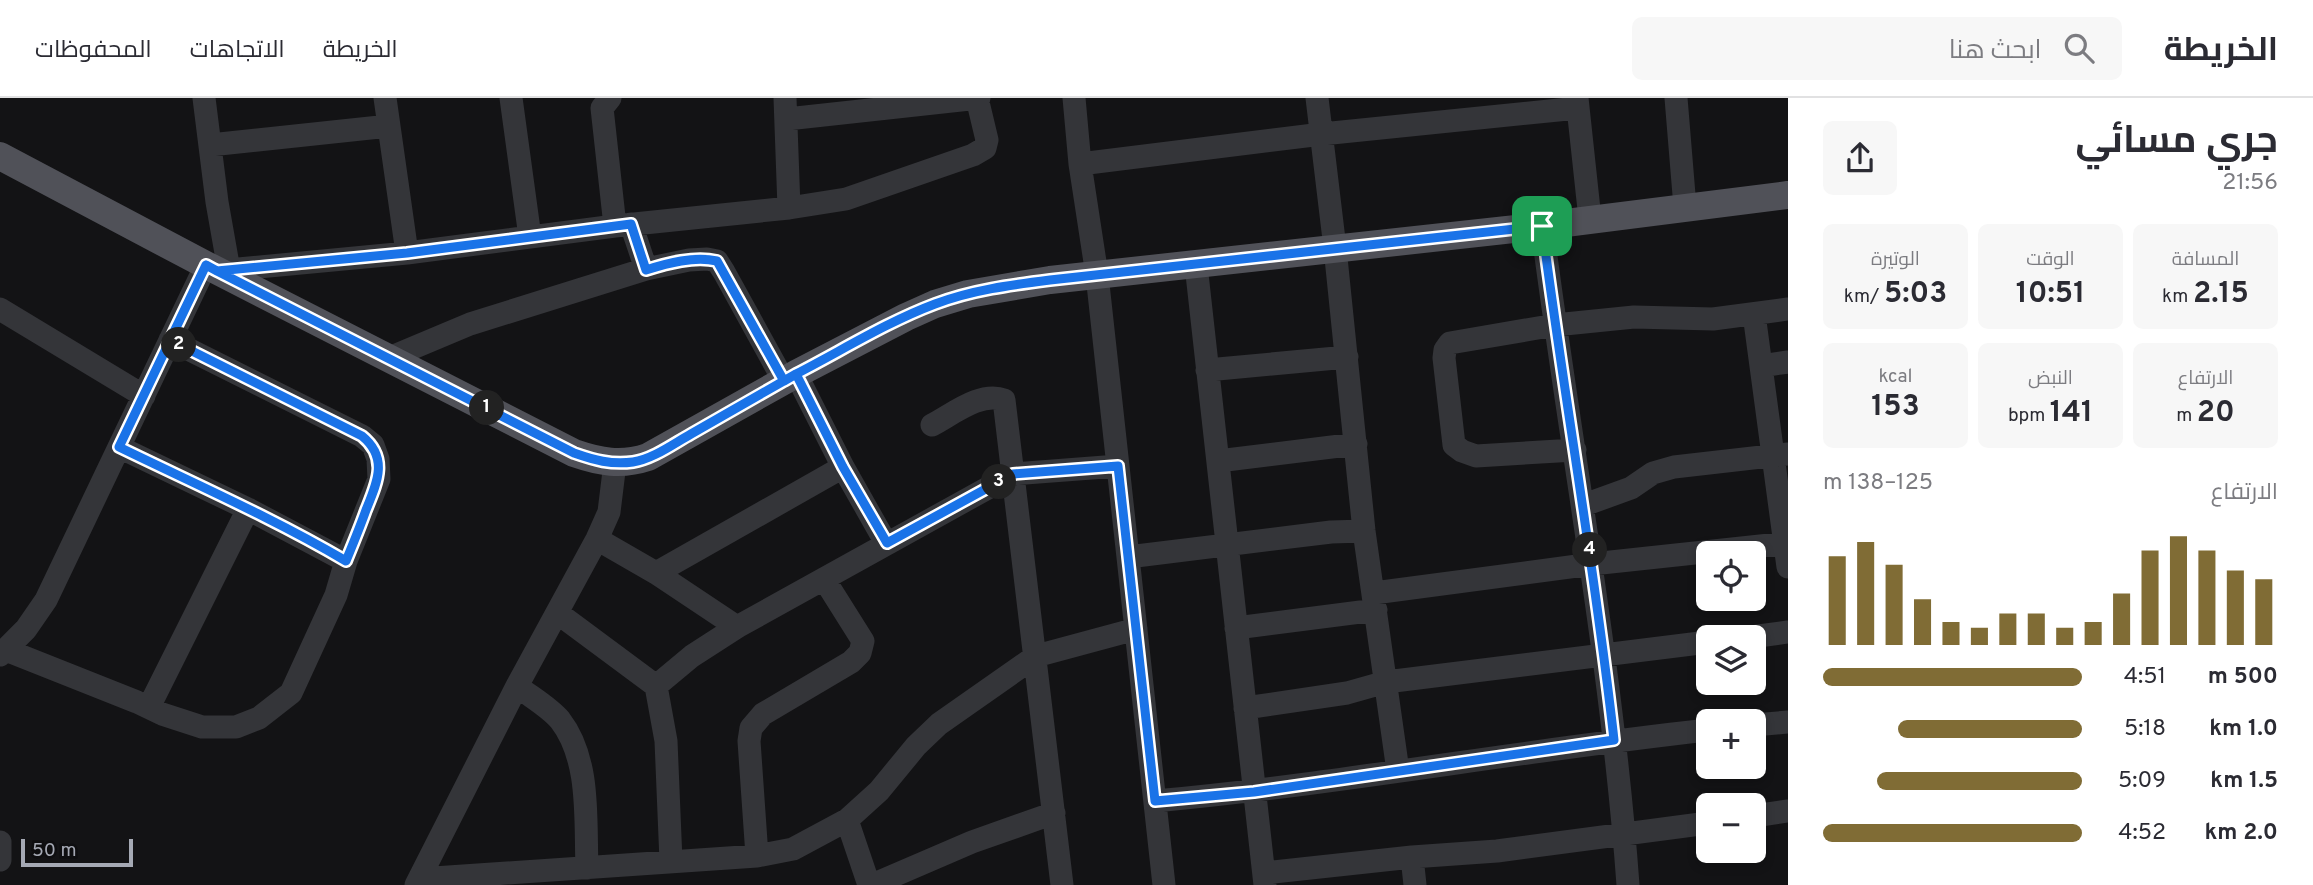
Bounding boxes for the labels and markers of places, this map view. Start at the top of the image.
pin [1512,196,1572,256]
pin: 2 [162,328,196,362]
pin: 1 [470,390,504,426]
pin: 3 [982,464,1016,500]
pin: 4 [1572,532,1608,568]

